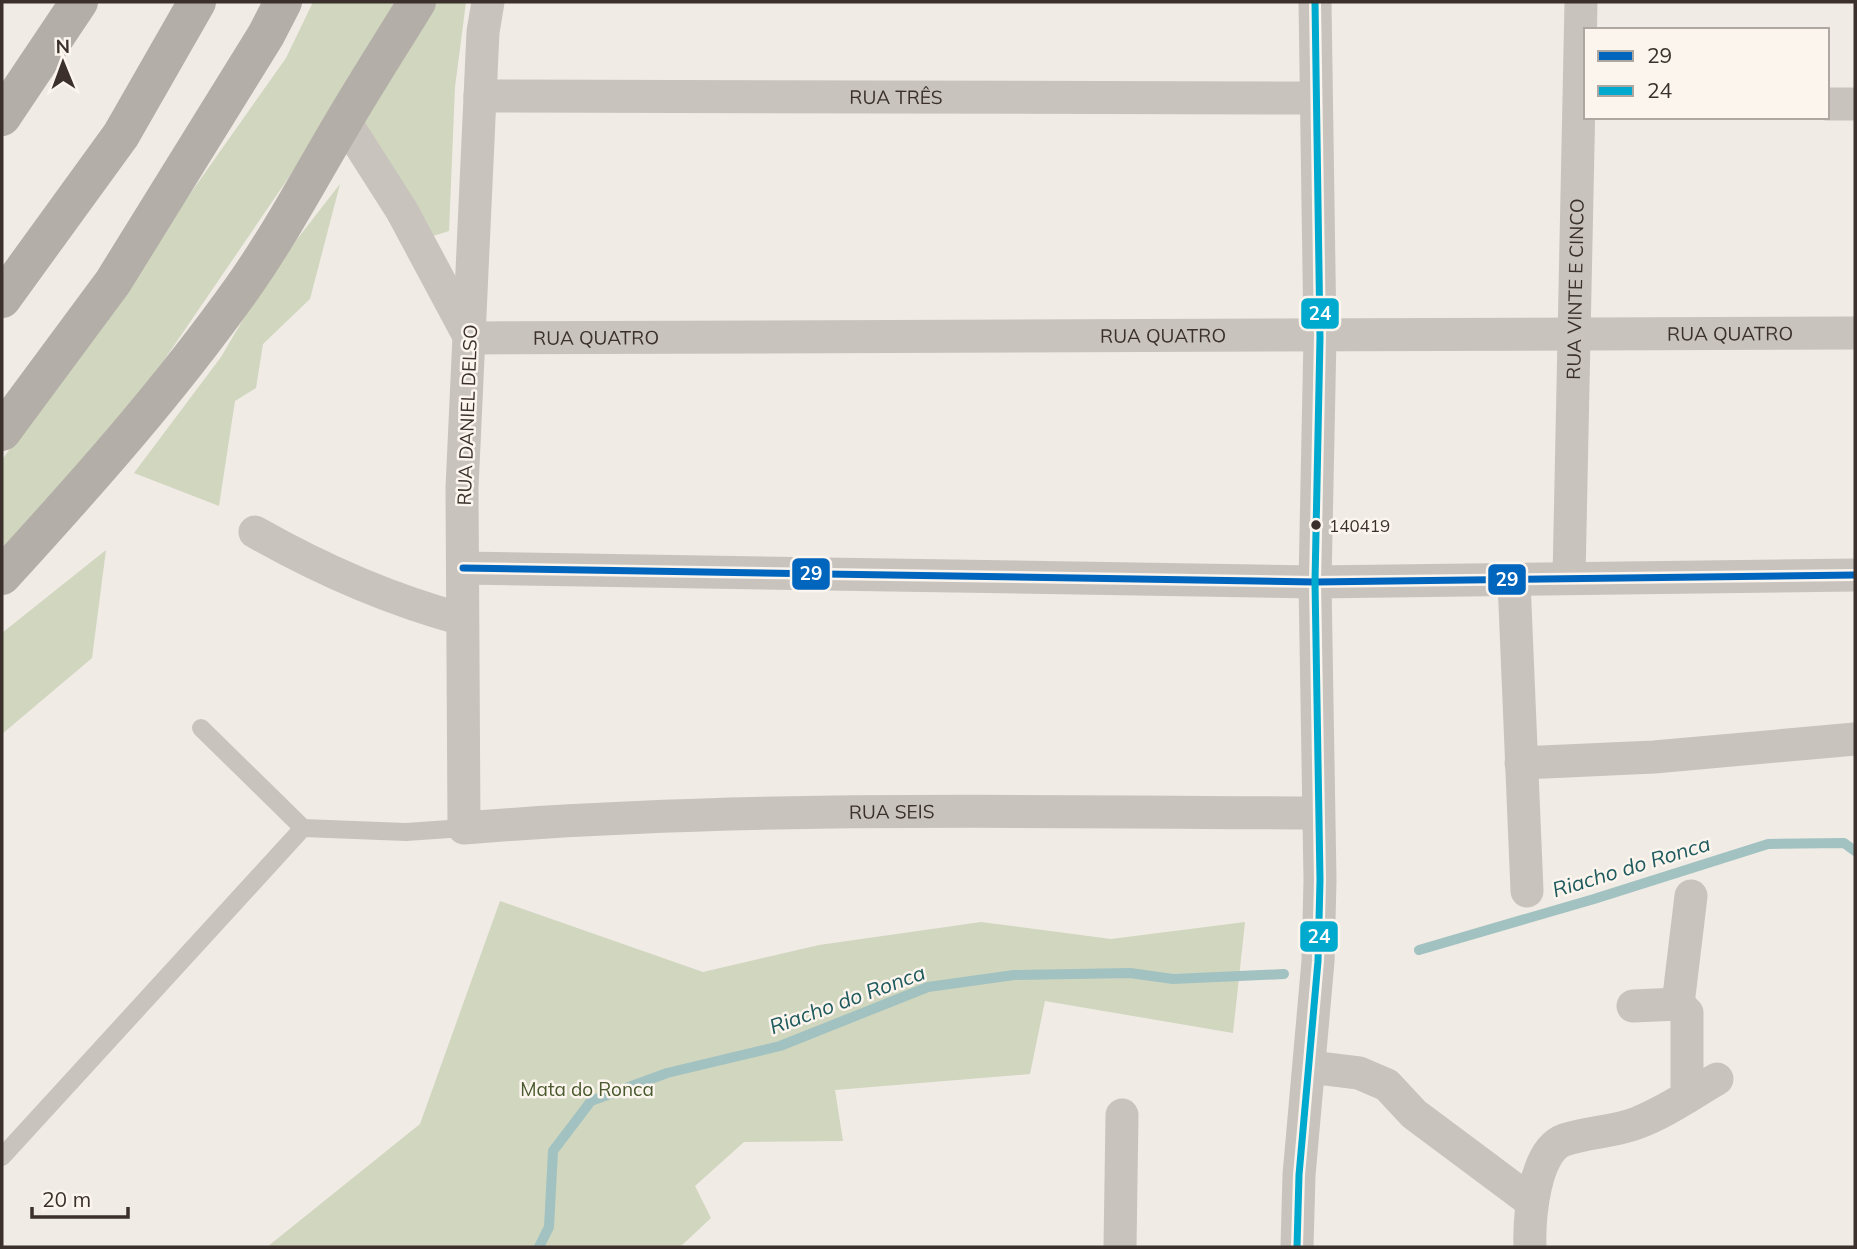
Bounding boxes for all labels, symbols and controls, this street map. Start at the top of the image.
north arrow [28,28,98,98]
legend [1584,28,1829,119]
text: N [55,34,70,58]
text: 29 [1647,42,1672,68]
text: 24 [1647,77,1673,103]
street label: RUA TRÊS [849,85,943,109]
street label: RUA VINTE E CINCO [1561,198,1589,380]
line badge: 24 [1300,297,1340,330]
text: 24 [1309,301,1332,325]
street label: RUA QUATRO [1667,321,1793,346]
street label: RUA QUATRO [1100,323,1226,348]
street label: RUA DANIEL DELSO [452,324,482,506]
street label: RUA QUATRO [533,325,659,350]
place label: 140419 [1329,515,1390,536]
marker: 140419 [1309,518,1323,532]
line badge: 29 [791,557,831,591]
text: 29 [800,561,822,585]
line badge: 29 [1487,563,1527,596]
text: 29 [1496,567,1518,591]
street label: RUA SEIS [849,799,935,824]
water label: Riacho do Ronca [1549,830,1713,902]
line badge: 24 [1299,920,1339,953]
text: 24 [1308,924,1331,948]
water label: Riacho do Ronca [766,959,928,1039]
park label: Mata do Ronca [520,1077,654,1101]
scale bar [32,1176,128,1220]
text: 20 m [42,1186,91,1212]

